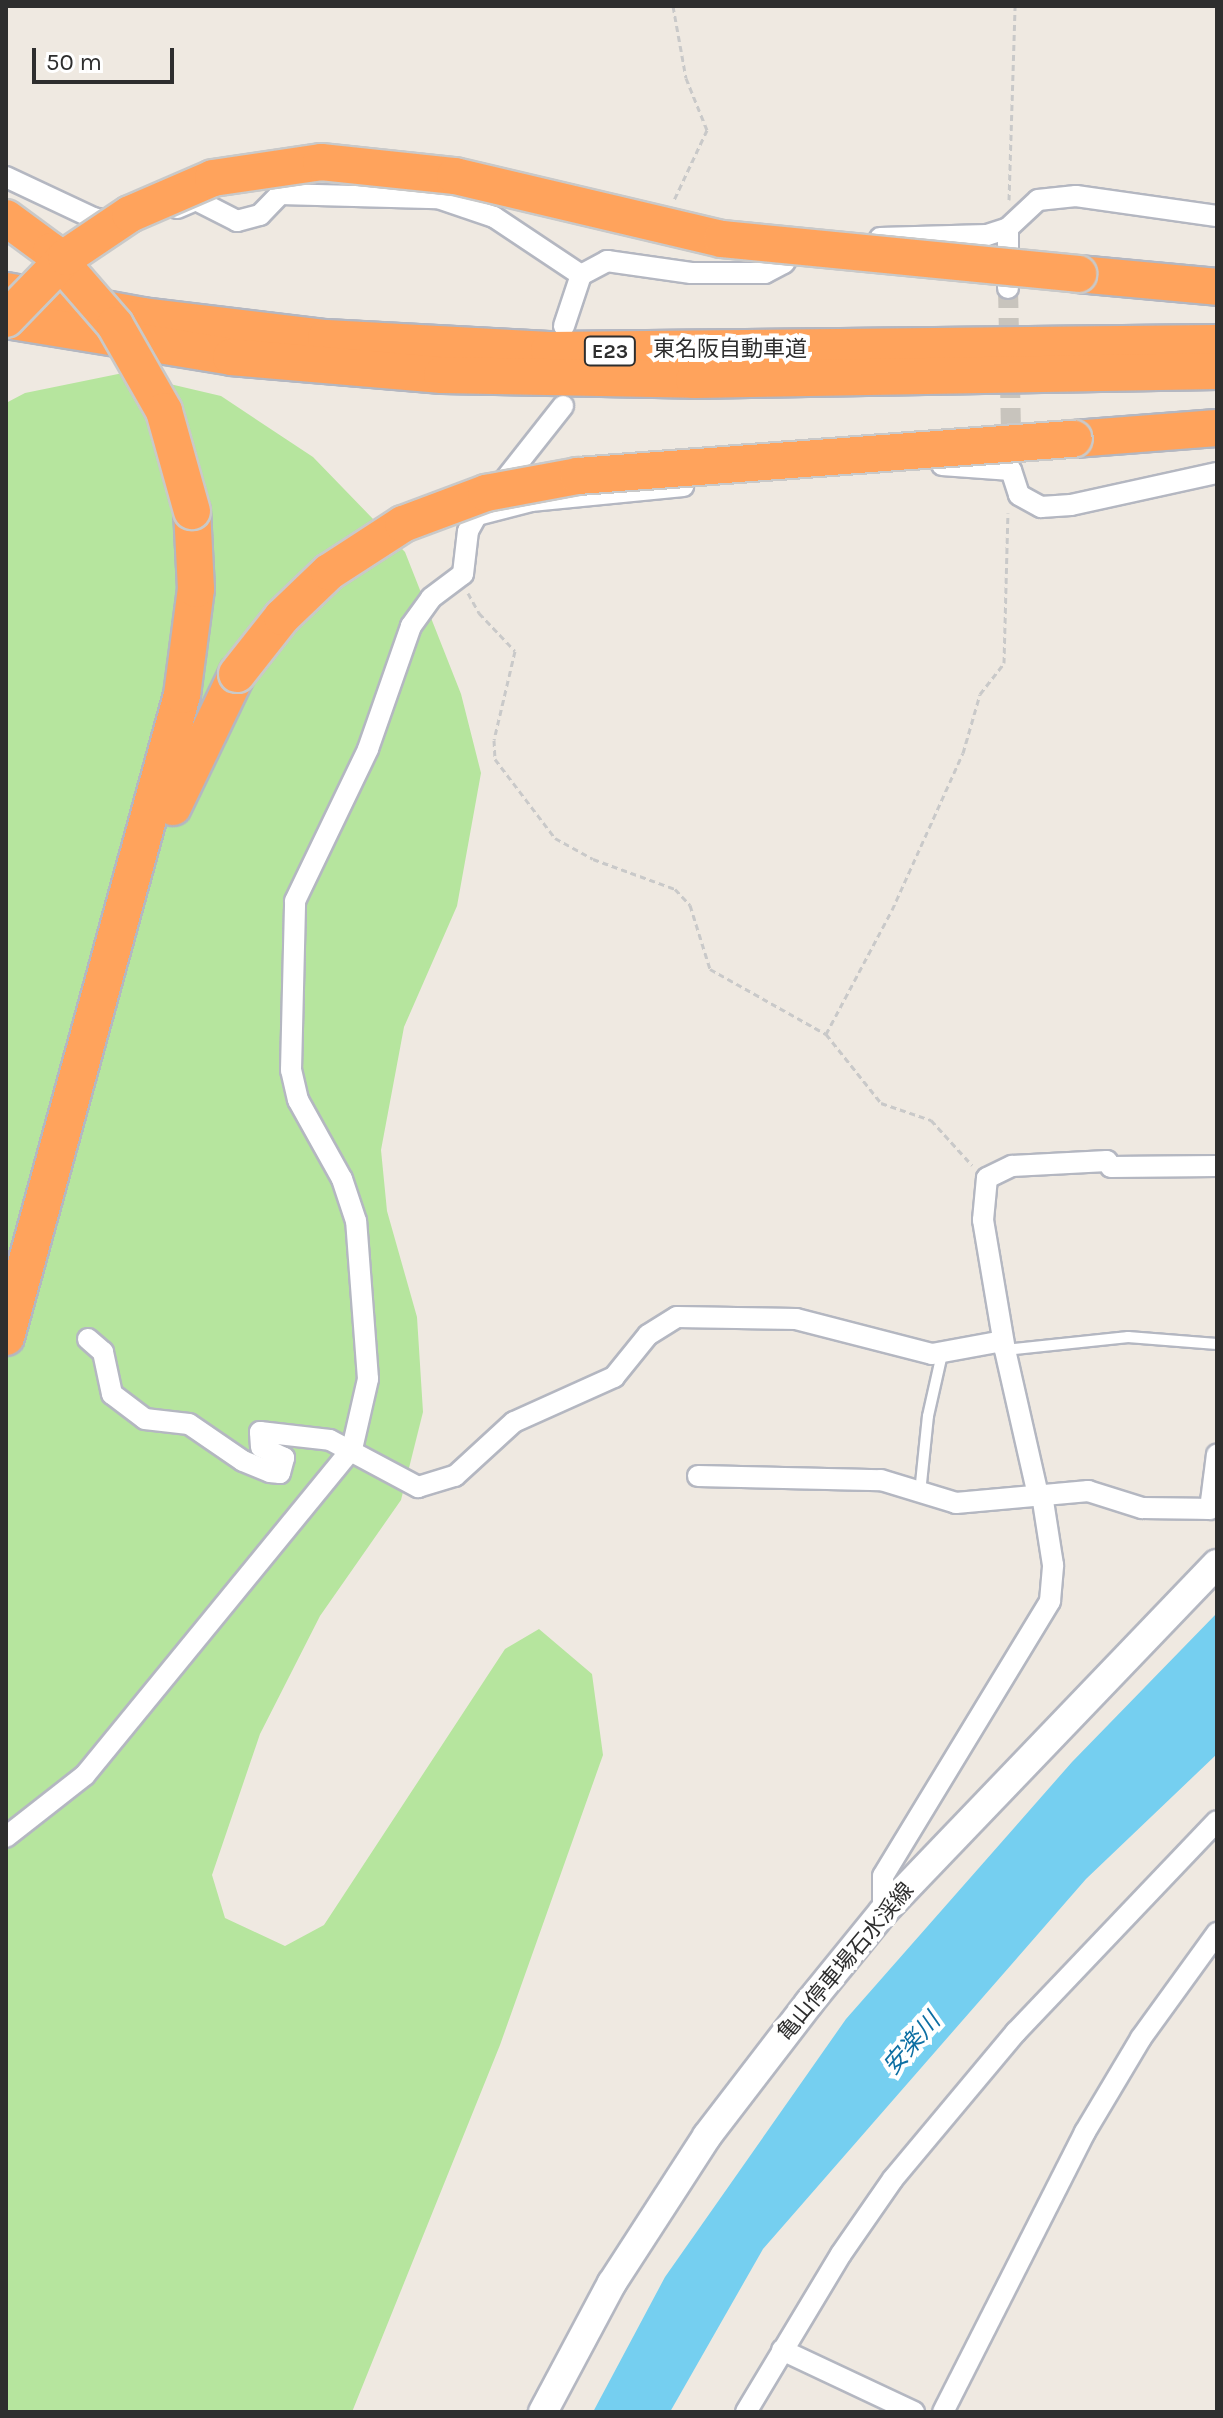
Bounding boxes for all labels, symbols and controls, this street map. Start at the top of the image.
scale bar [36,32,178,82]
text: 50 m [46,48,102,76]
road number: E23 [582,335,638,367]
street label: 東名阪自動車道 [653,337,807,363]
street label: 亀山停車場石水渓線 [772,1878,920,2046]
water label: 安楽川 [878,2007,946,2081]

